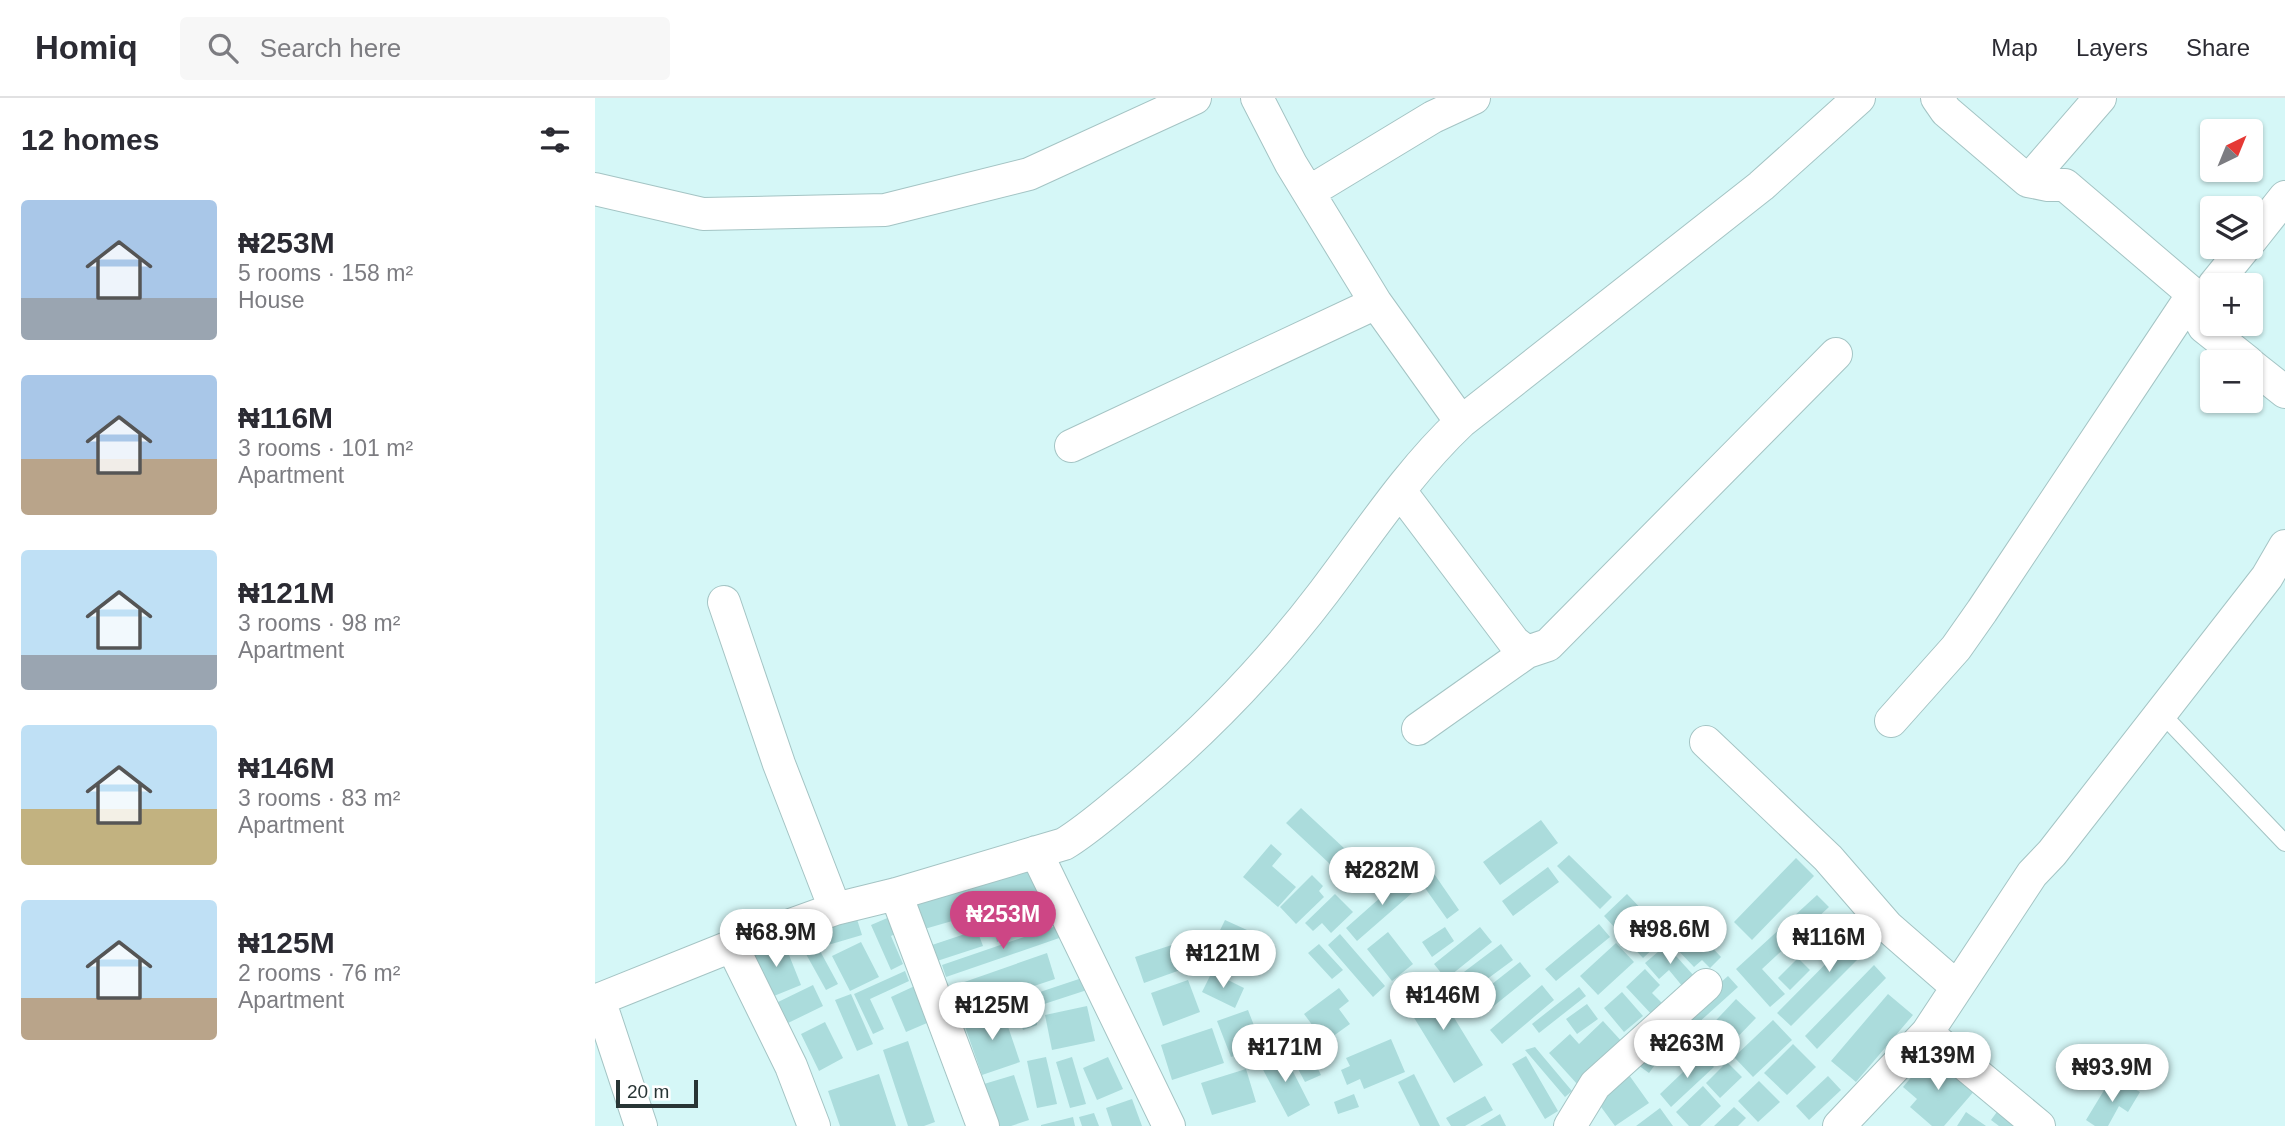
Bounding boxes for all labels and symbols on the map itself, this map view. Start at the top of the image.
north arrow [2200,119,2263,182]
pin: ₦282M [1333,848,1431,907]
pin: ₦253M [954,892,1052,951]
pin: ₦98.6M [1613,906,1727,966]
pin: ₦68.9M [719,910,833,969]
pin: ₦116M [1780,914,1878,974]
pin: ₦121M [1174,930,1272,990]
pin: ₦146M [1394,972,1492,1032]
pin: ₦125M [943,982,1041,1042]
pin: ₦263M [1638,1020,1736,1080]
pin: ₦171M [1236,1024,1334,1084]
pin: ₦139M [1889,1032,1987,1092]
pin: ₦93.9M [2055,1044,2169,1104]
scale bar [616,1077,698,1109]

